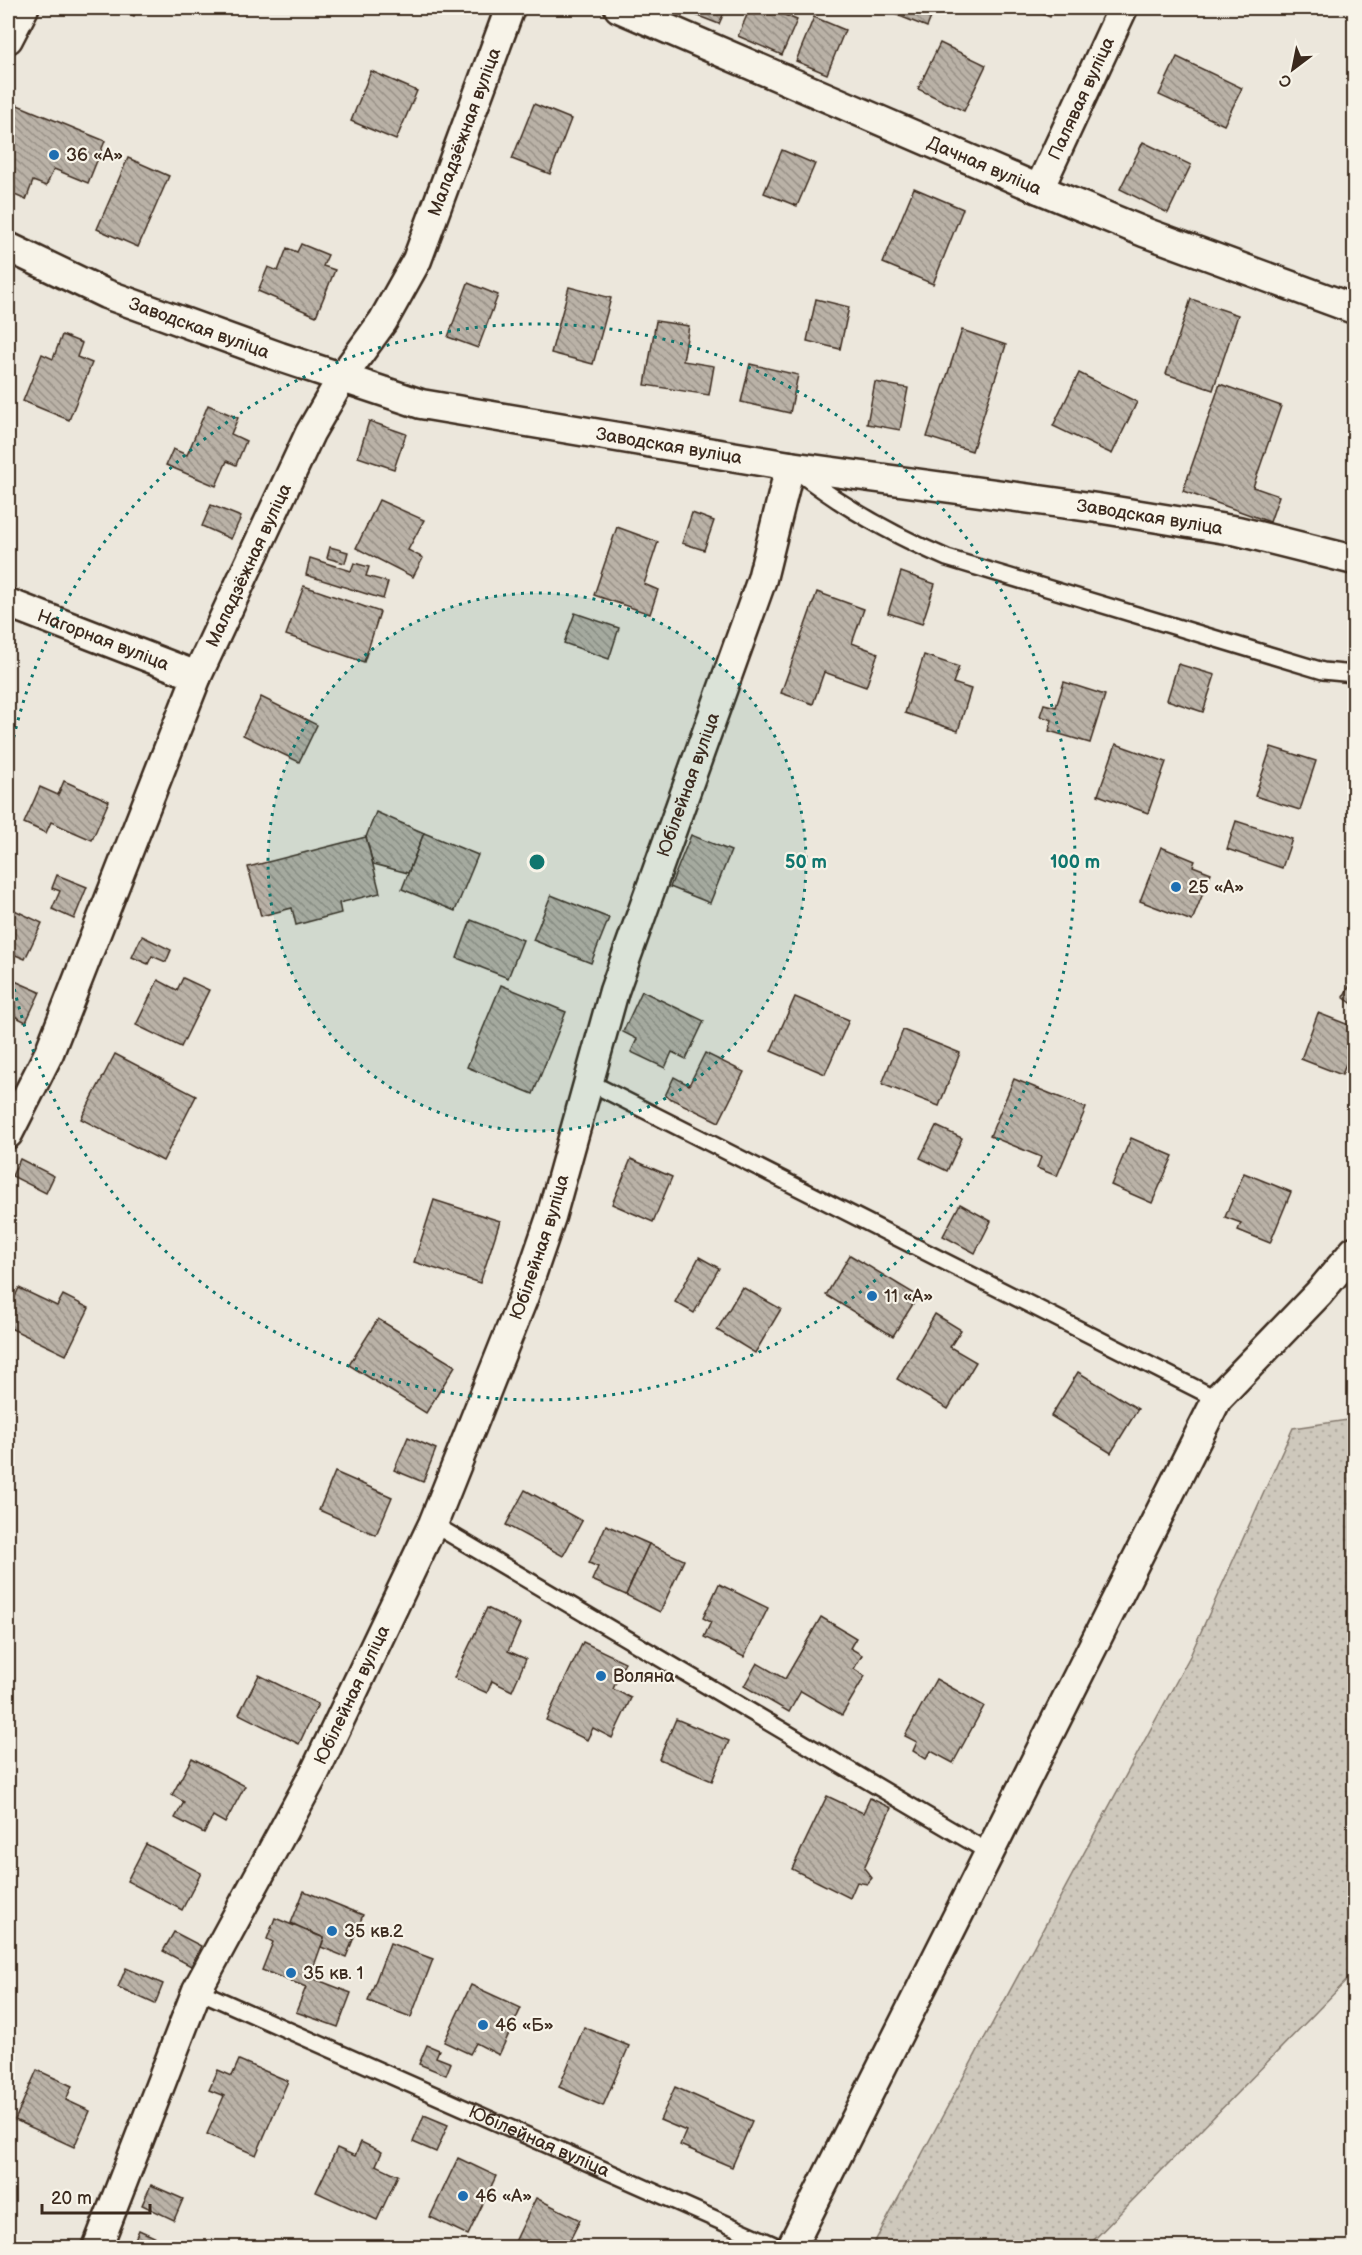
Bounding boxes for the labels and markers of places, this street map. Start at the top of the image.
place label: 36 «А» [66,145,123,166]
marker: 36 «А» [47,148,61,162]
centre of rings [527,852,547,872]
place label: 25 «А» [1188,877,1244,898]
marker: 25 «А» [1169,880,1183,894]
place label: 11 «А» [884,1286,933,1307]
marker: 11 «А» [865,1289,879,1303]
place label: Воляна [613,1666,675,1687]
marker: Воляна [594,1669,608,1683]
place label: 35 кв.2 [344,1921,404,1942]
marker: 35 кв.2 [325,1924,339,1938]
place label: 35 кв. 1 [303,1963,364,1984]
marker: 35 кв. 1 [284,1966,298,1980]
place label: 46 «Б» [495,2015,554,2036]
marker: 46 «Б» [476,2018,490,2032]
place label: 46 «А» [475,2186,532,2207]
marker: 46 «А» [456,2189,470,2203]

